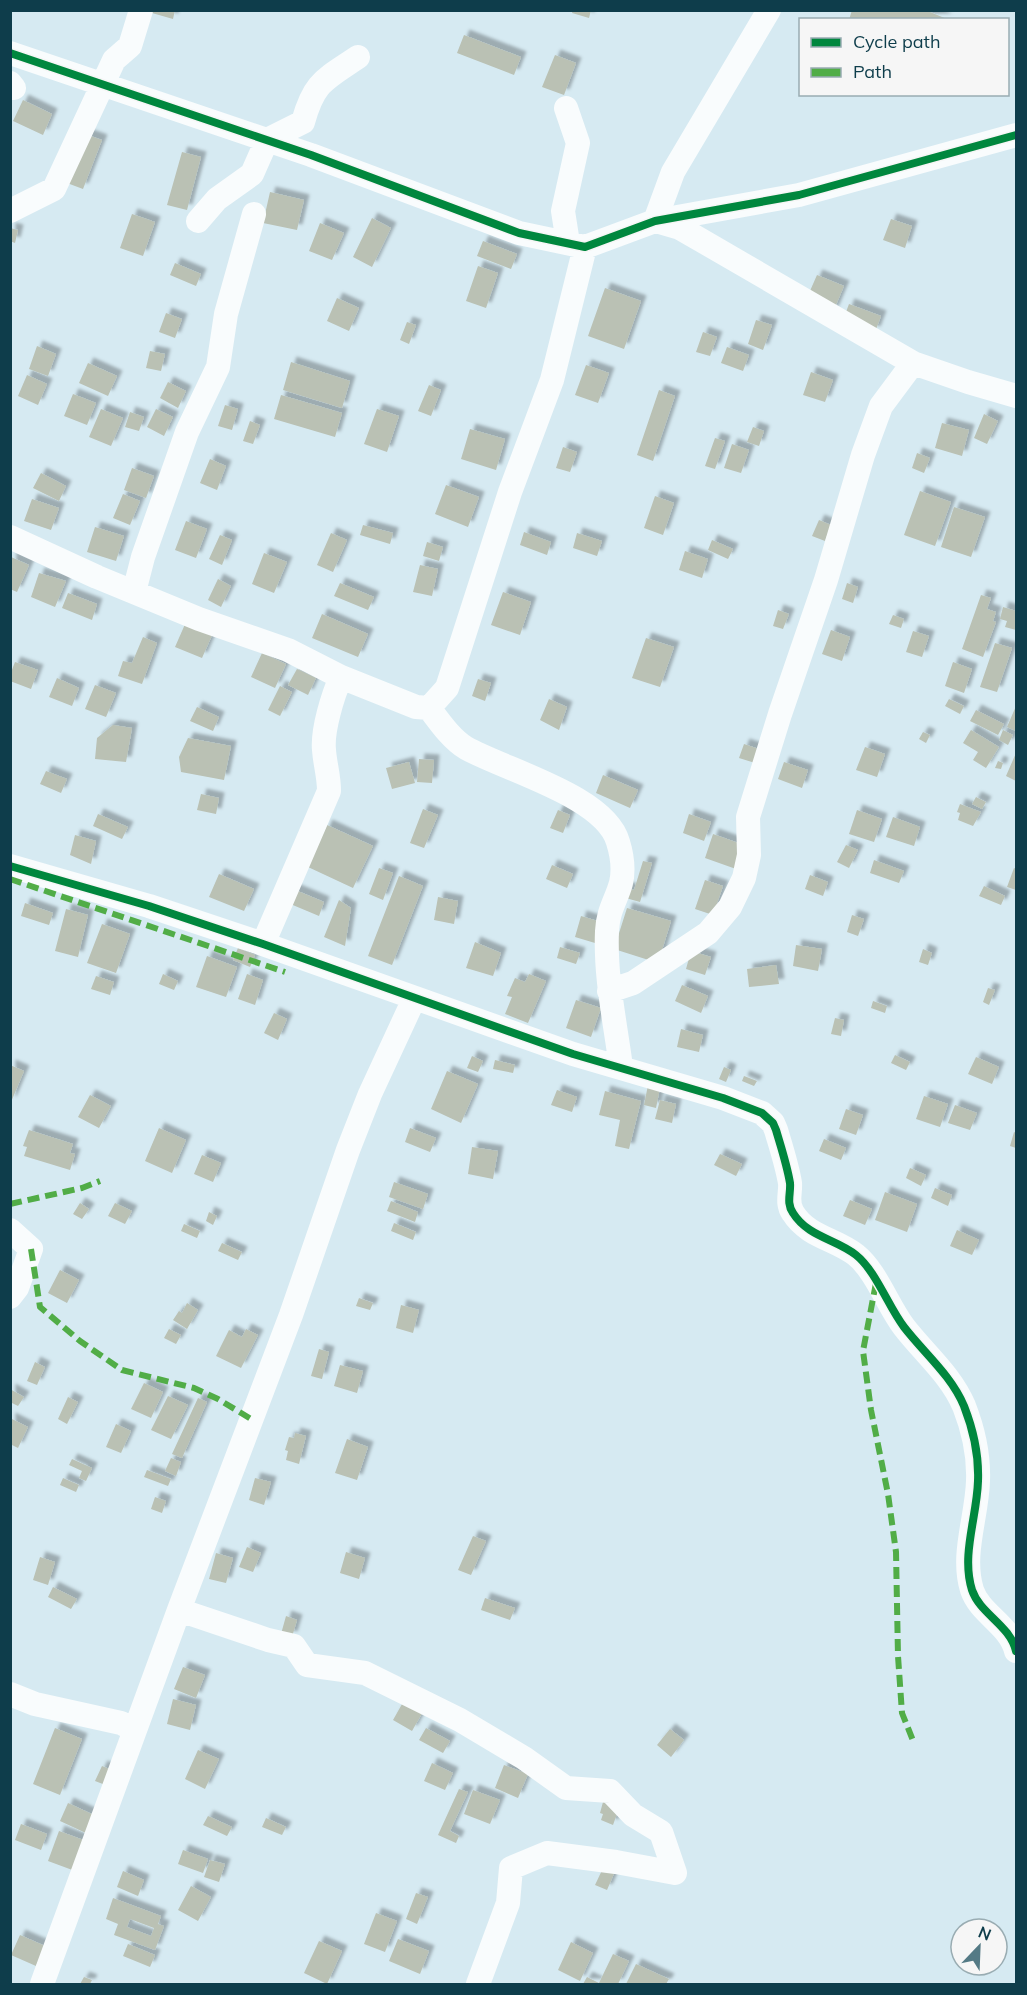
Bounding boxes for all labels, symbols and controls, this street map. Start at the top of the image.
legend [799,18,1009,96]
text: Cycle path [853,30,940,53]
text: Path [853,60,892,83]
north arrow [949,1917,1009,1977]
text: N [975,1922,994,1945]

